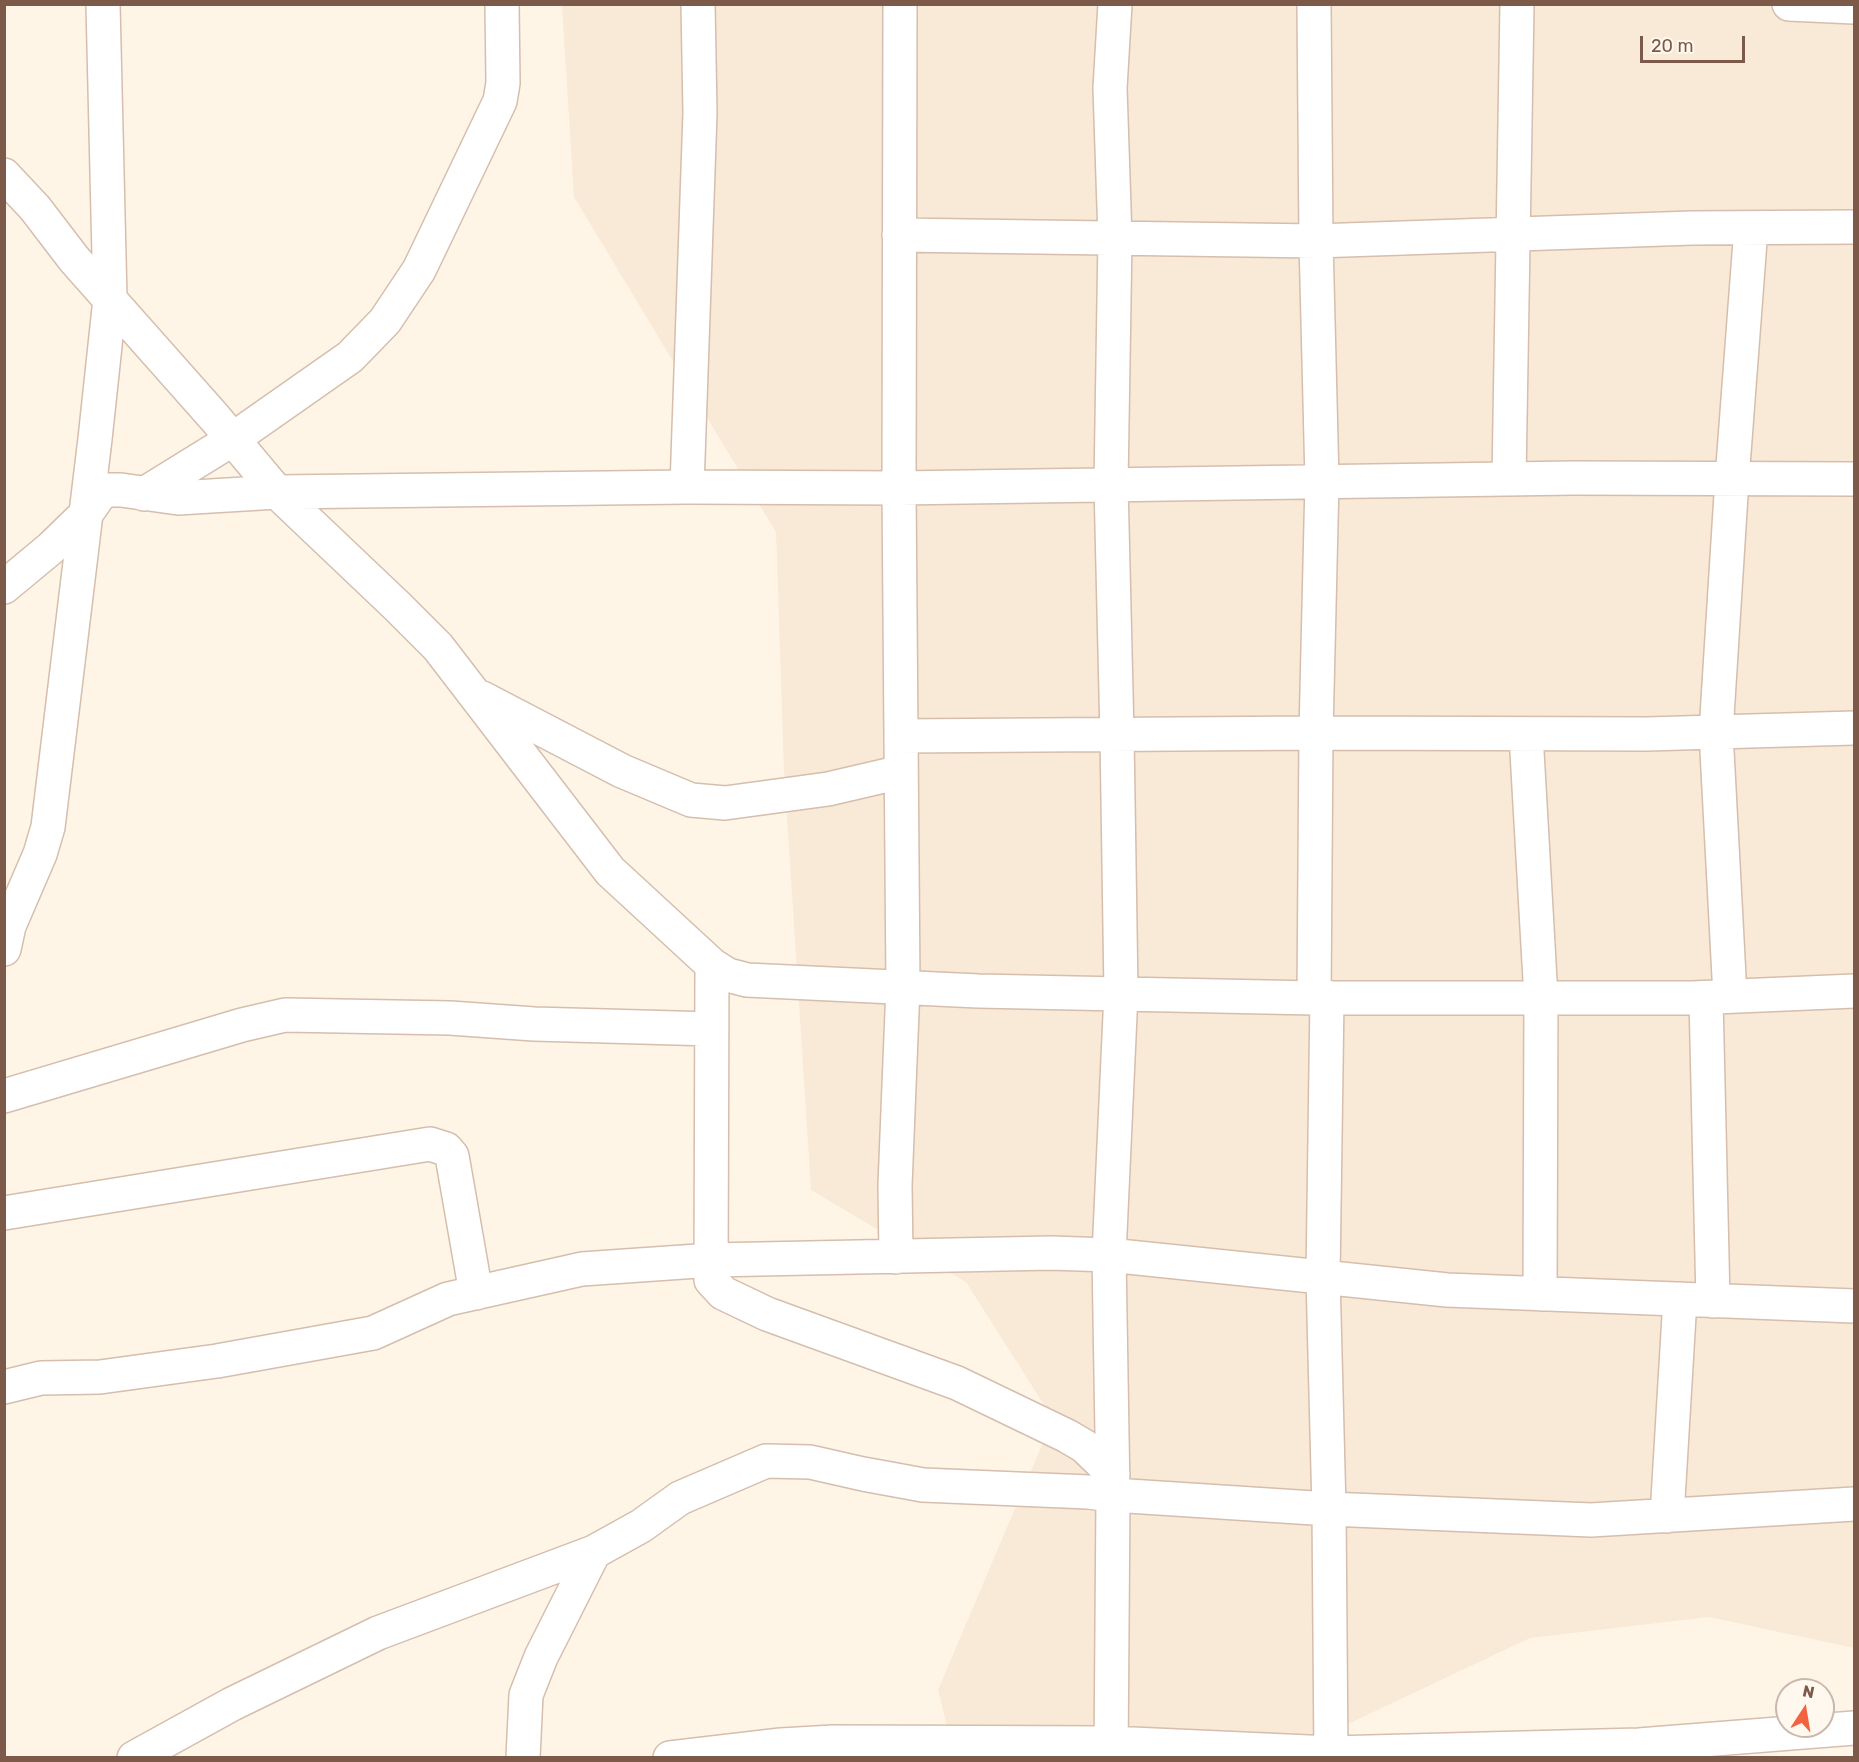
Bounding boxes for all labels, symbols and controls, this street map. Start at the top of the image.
scale bar [1643,24,1748,62]
text: 20 m [1651,35,1693,57]
north arrow [1775,1678,1835,1738]
text: N [1801,1681,1816,1702]

